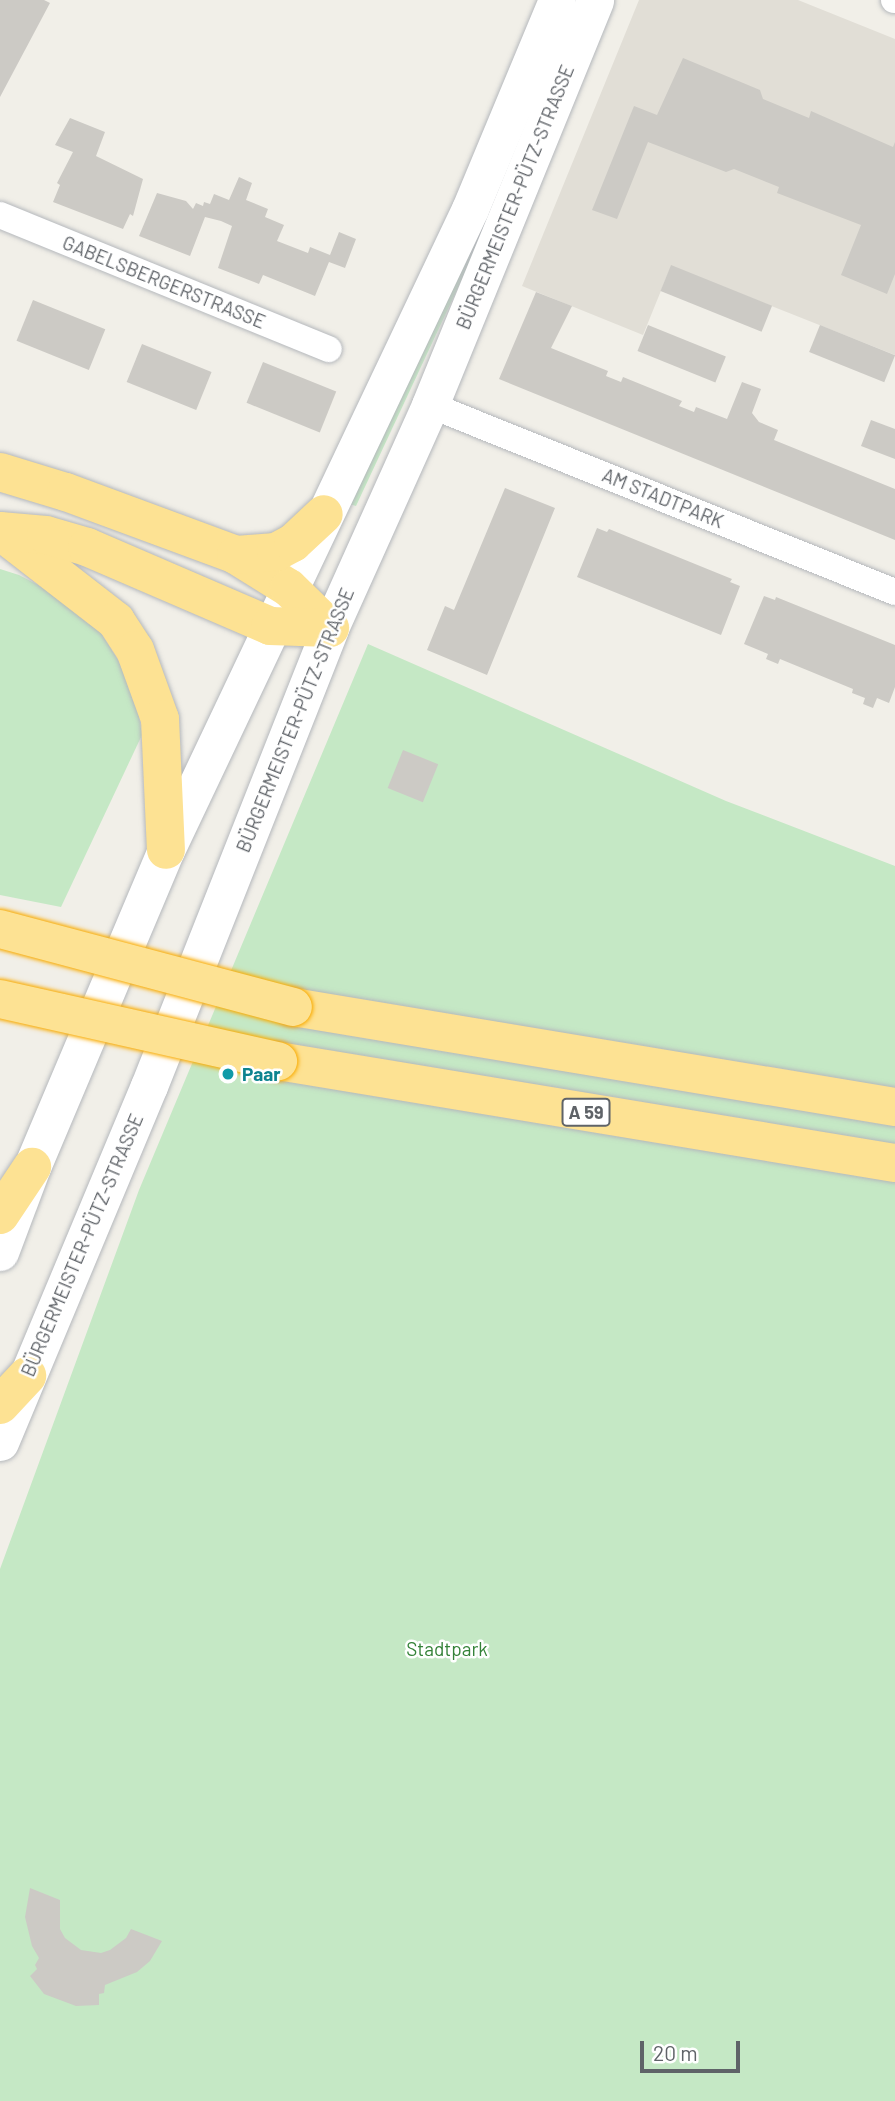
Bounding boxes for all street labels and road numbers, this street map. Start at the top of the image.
street label: BÜRGERMEISTER-PÜTZ-STRASSE [451,61,579,333]
street label: GABELSBERGERSTRASSE [59,231,269,333]
street label: AM STADTPARK [599,463,727,533]
street label: BÜRGERMEISTER-PÜTZ-STRASSE [231,584,359,856]
road number: A 59 [562,1098,610,1126]
street label: BÜRGERMEISTER-PÜTZ-STRASSE [16,1110,148,1380]

